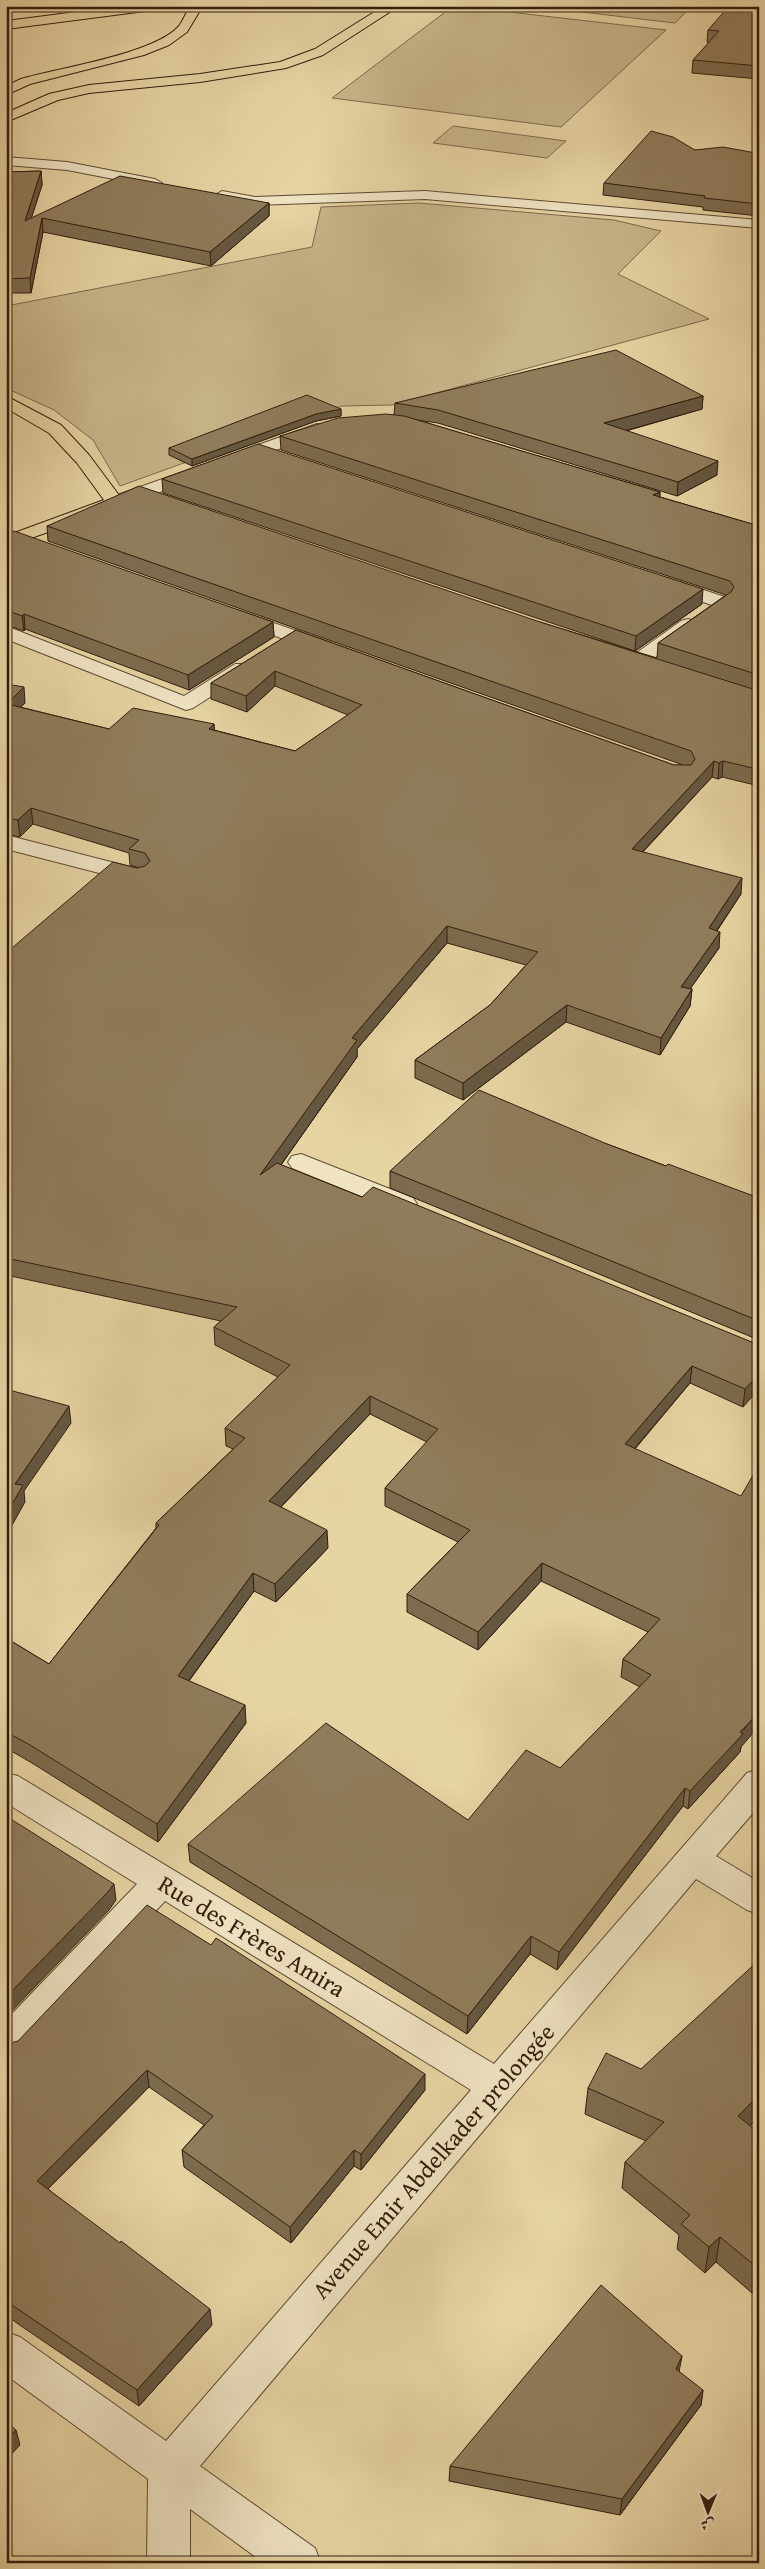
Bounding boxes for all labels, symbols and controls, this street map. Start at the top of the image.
street label: Rue des Frères Amira [152,1866,353,2006]
street label: Avenue Emir Abdelkader prolongée [303,2016,563,2306]
north arrow [682,2486,732,2536]
text: ش [701,2515,715,2535]

